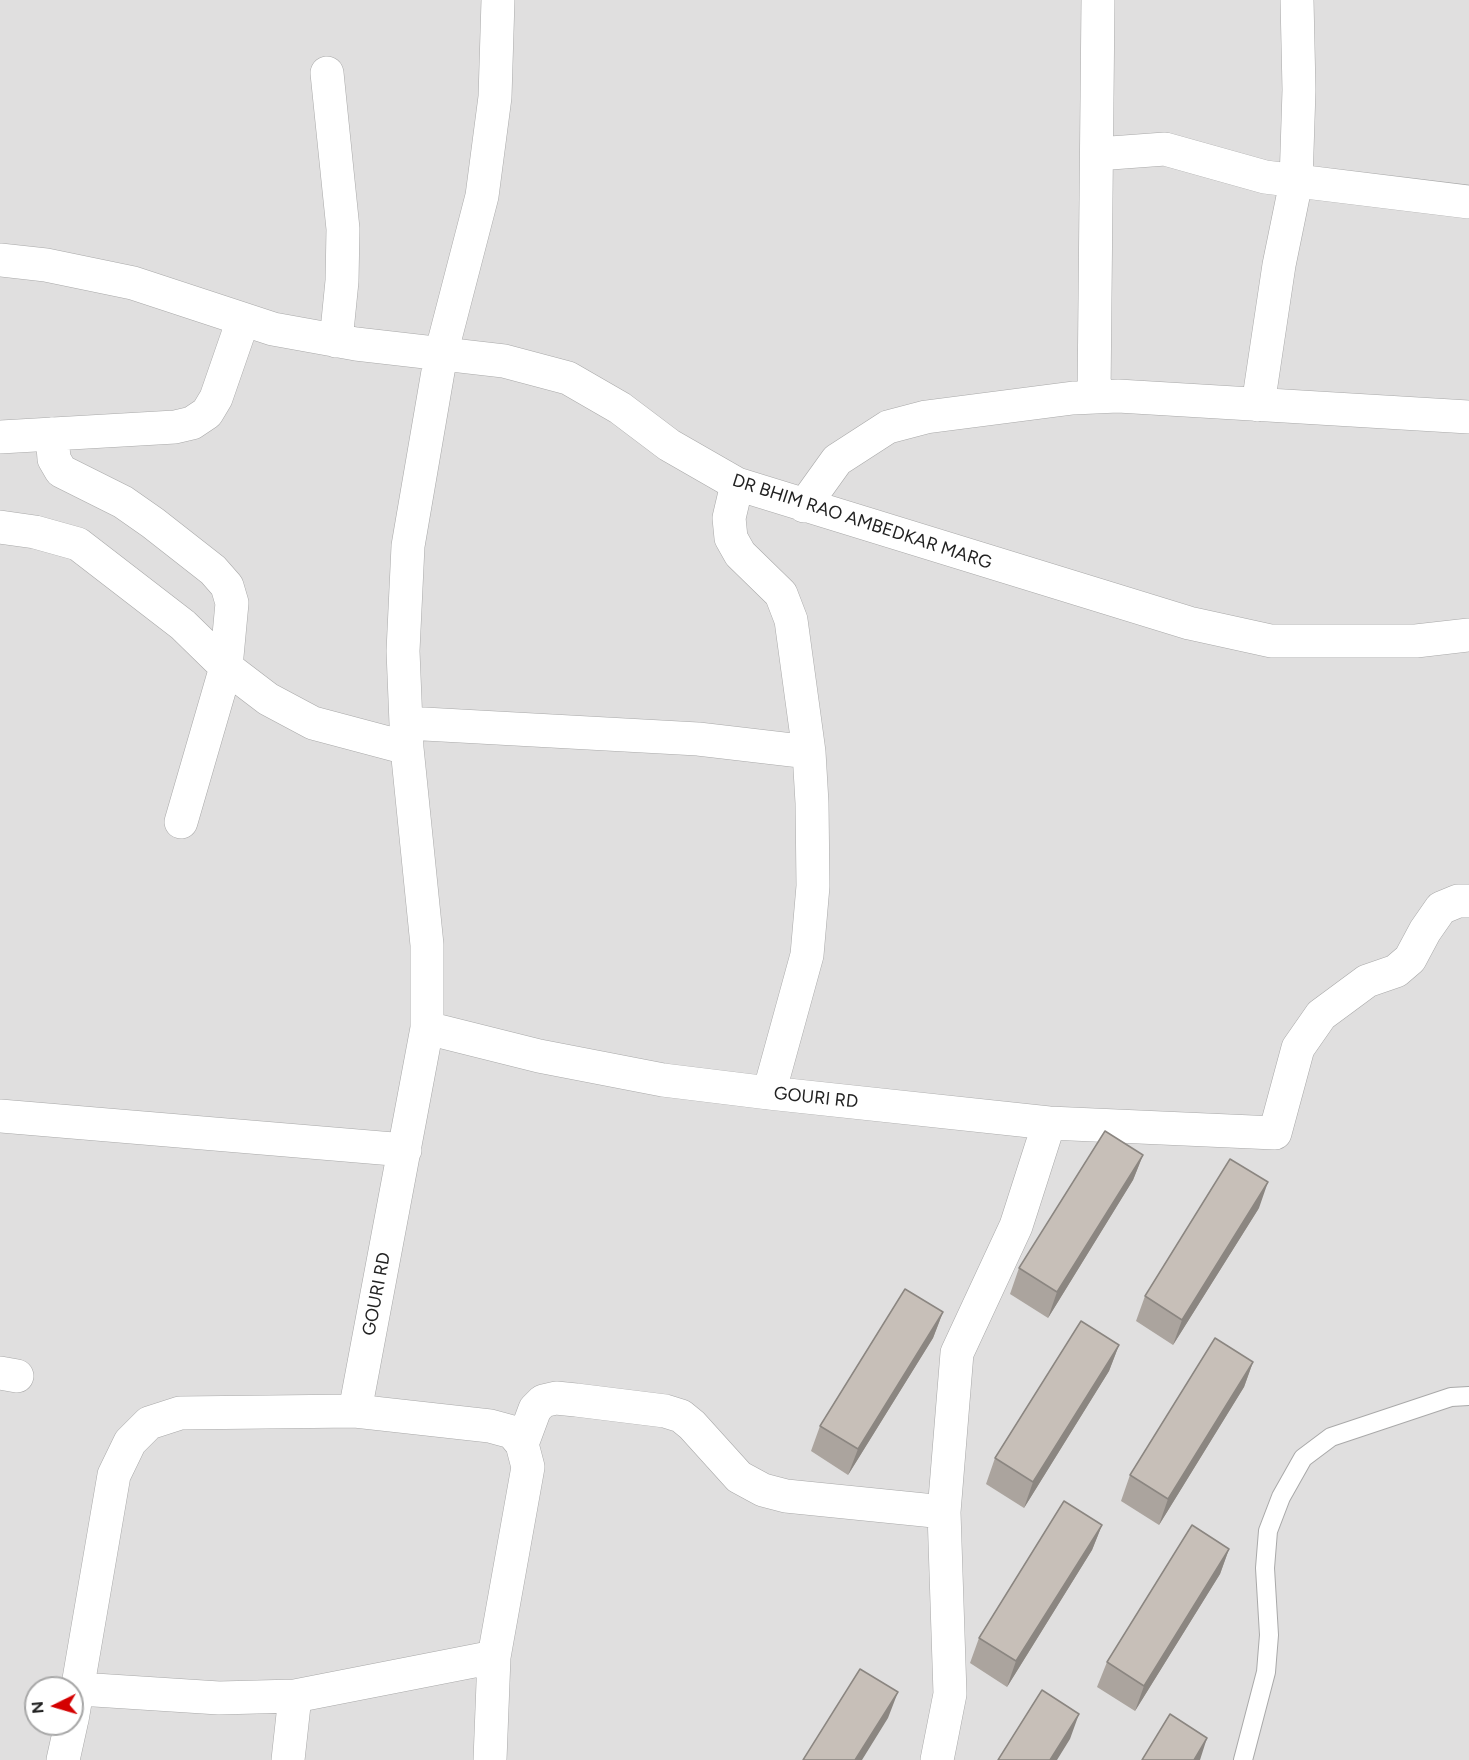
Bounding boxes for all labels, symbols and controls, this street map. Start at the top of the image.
street label: DR BHIM RAO AMBEDKAR MARG [730,470,994,574]
street label: GOURI RD [773,1083,859,1113]
street label: GOURI RD [358,1250,396,1338]
north arrow [24,1676,84,1736]
text: N [28,1700,48,1714]

